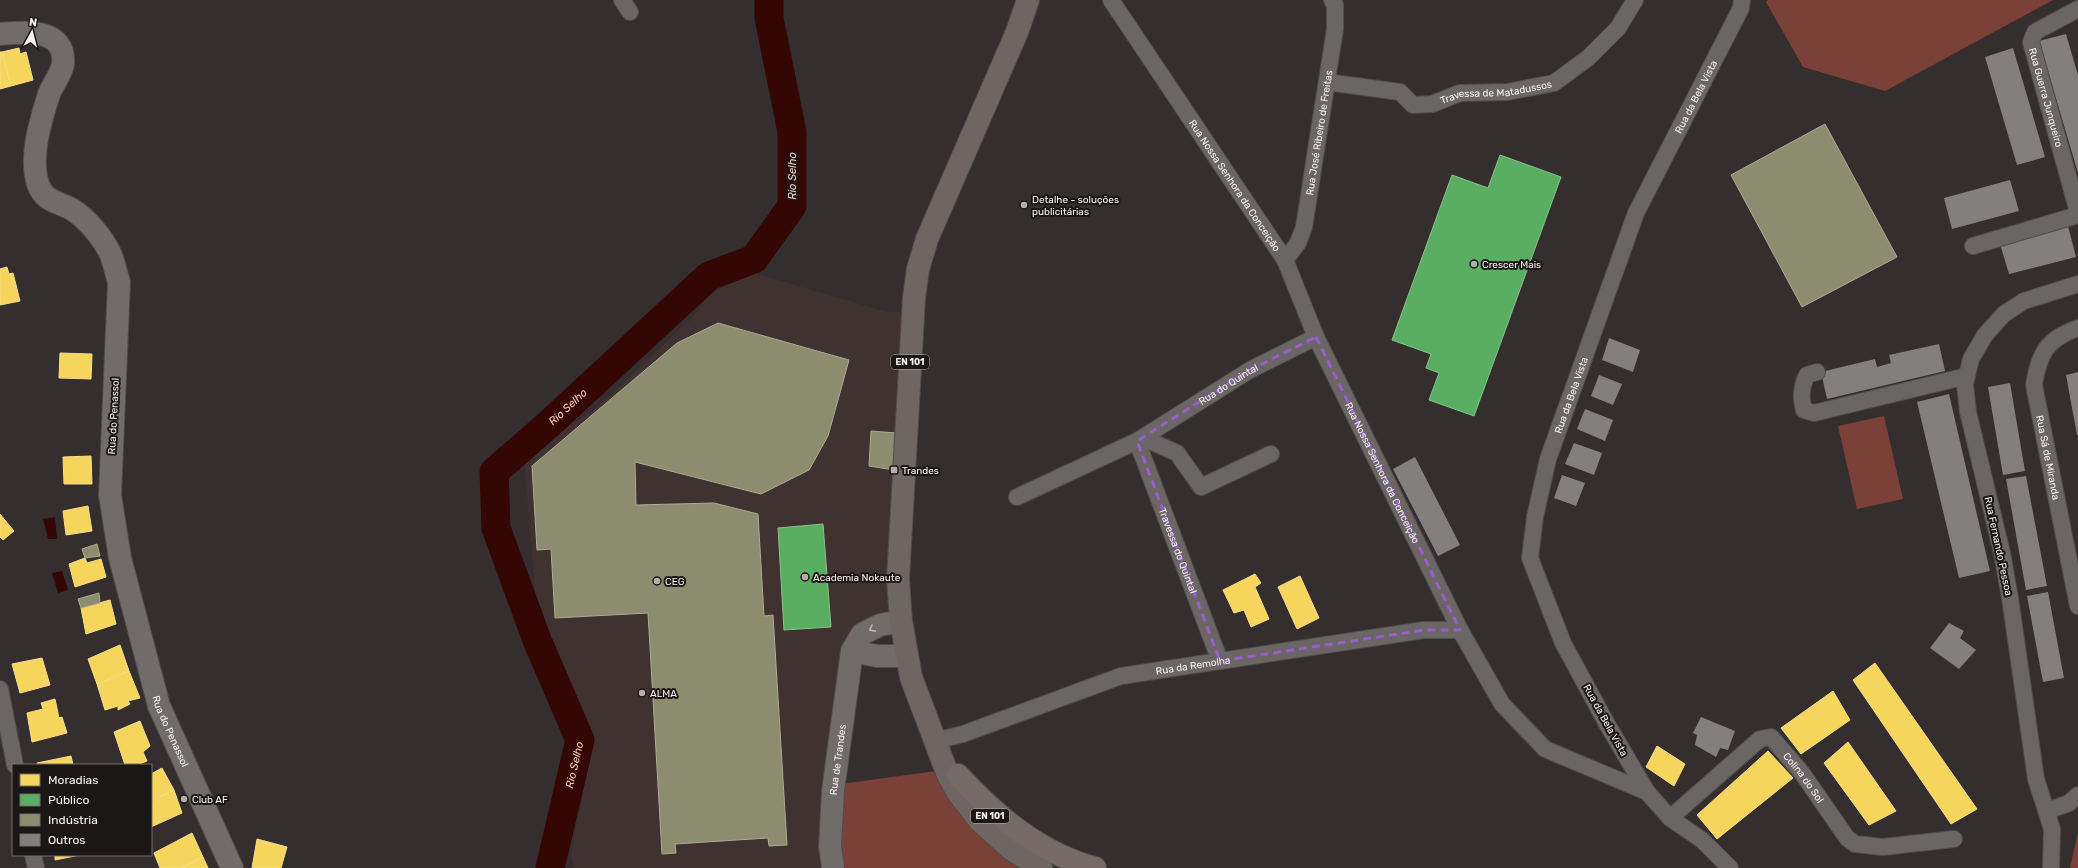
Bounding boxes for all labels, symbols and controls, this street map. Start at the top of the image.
north arrow [12,12,52,52]
text: N [28,16,38,30]
street label: Rua Guerra Junqueiro [2026,47,2065,149]
street label: Rua da Bela Vista [1673,59,1720,136]
street label: Rua José Ribeiro de Freitas [1304,69,1335,196]
street label: Travessa de Matadussos [1439,79,1553,107]
street label: Rua Nossa Senhora da Conceição [1186,118,1283,254]
water label: Rio Selho [786,152,799,200]
place label: Detalhe - soluções publicitárias [1032,194,1119,218]
marker: Detalhe - soluções publicitárias [1019,200,1029,210]
marker: Crescer Mais [1469,259,1479,269]
place label: Crescer Mais [1482,259,1541,271]
road number: EN 101 [891,355,929,369]
street label: Rua da Bela Vista [1553,355,1591,435]
street label: Rua do Quintal [1197,362,1260,408]
street label: Rua do Penassol [106,377,122,455]
water label: Rio Selho [546,386,590,428]
street label: Rua Nossa Senhora da Conceição [1342,401,1422,546]
street label: Rua Sá de Miranda [2033,414,2062,501]
marker: Trandes [889,465,899,475]
place label: Trandes [902,465,939,477]
street label: Rua Fernando Pessoa [1982,496,2014,597]
street label: Travessa do Quintal [1156,506,1199,595]
marker: Academia Nokaute [800,572,810,582]
place label: Academia Nokaute [813,572,901,584]
marker: CEG [652,576,662,586]
place label: CEG [665,576,685,588]
one-way arrow [869,625,876,632]
street label: Rua da Remolha [1155,654,1231,678]
street label: Rua da Bela Vista [1580,682,1630,759]
marker: ALMA [637,688,647,698]
place label: ALMA [650,688,677,700]
street label: Rua do Penassol [149,694,191,769]
street label: Rua de Trandes [828,724,849,795]
water label: Rio Selho [563,740,586,790]
street label: Colina do Sol [1780,750,1826,805]
legend [12,764,152,856]
text: Moradias [48,773,98,787]
text: Público [48,793,90,807]
marker: Club AF [179,794,189,804]
place label: Club AF [192,794,228,806]
road number: EN 101 [971,809,1009,823]
text: Indústria [48,813,98,827]
text: Outros [48,833,86,847]

